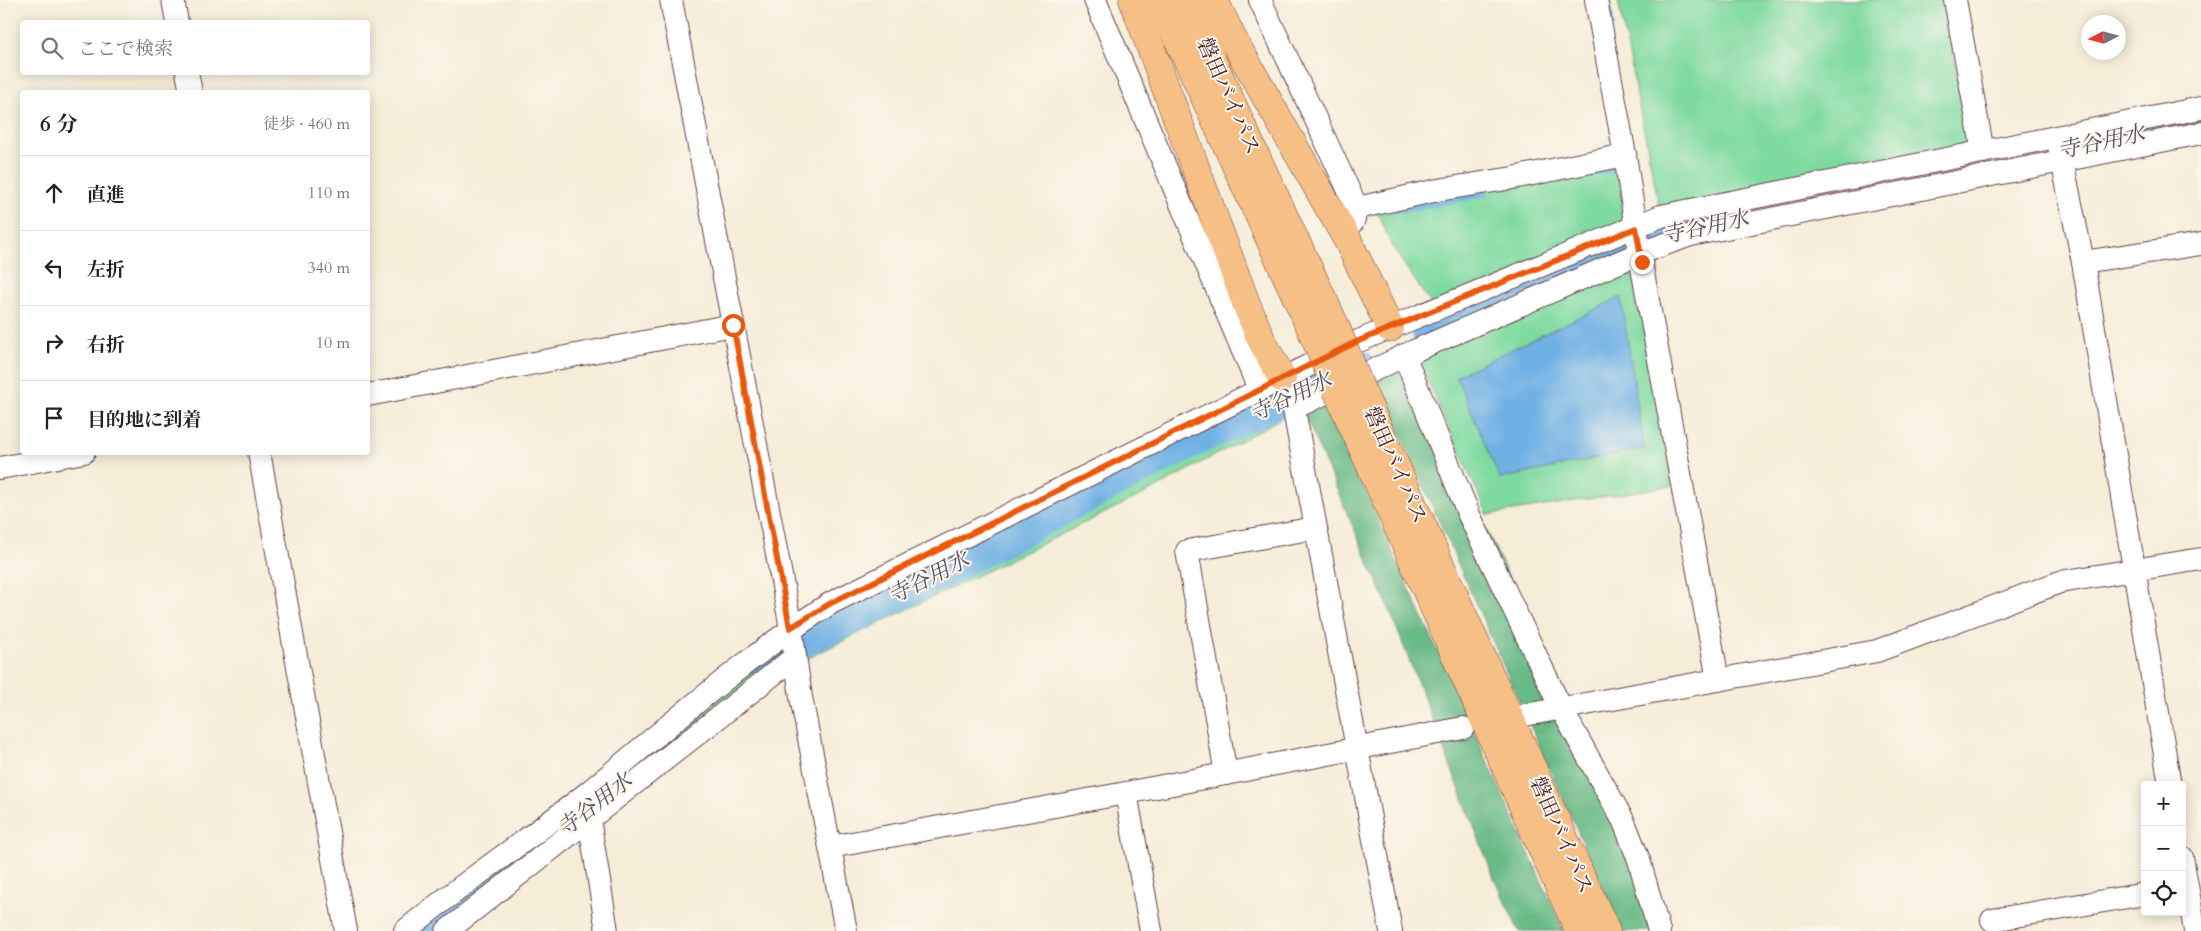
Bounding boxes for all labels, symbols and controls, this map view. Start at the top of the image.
north arrow [2081,15,2126,60]
search box [20,20,370,75]
street label: 磐田バイパス [1190,33,1267,159]
icon: search [38,34,66,62]
text: ここで検索 [78,36,173,62]
text: 6 分 [40,110,77,139]
text: 徒歩 · 460 m [263,113,350,135]
water label: 寺谷用水 [2055,118,2149,166]
icon: ahead [40,179,68,207]
text: 直進 [87,182,125,208]
text: 110 m [308,182,350,204]
water label: 寺谷用水 [1659,203,1753,251]
route end [1631,251,1654,274]
icon: left [40,254,68,282]
text: 左折 [87,257,125,283]
text: 340 m [308,257,350,279]
route start [722,314,745,337]
icon: right [40,329,68,357]
text: 右折 [87,332,125,358]
text: 10 m [316,332,350,354]
water label: 寺谷用水 [1244,364,1338,429]
street label: 磐田バイパス [1357,402,1434,528]
icon: arrive [40,404,68,432]
text: 目的地に到着 [87,407,201,433]
water label: 寺谷用水 [882,544,976,611]
water label: 寺谷用水 [551,765,640,844]
street label: 磐田バイパス [1523,772,1600,898]
map controls [2141,781,2186,916]
button: + [2141,781,2186,826]
button: − [2141,826,2186,871]
button: locate [2141,871,2186,916]

